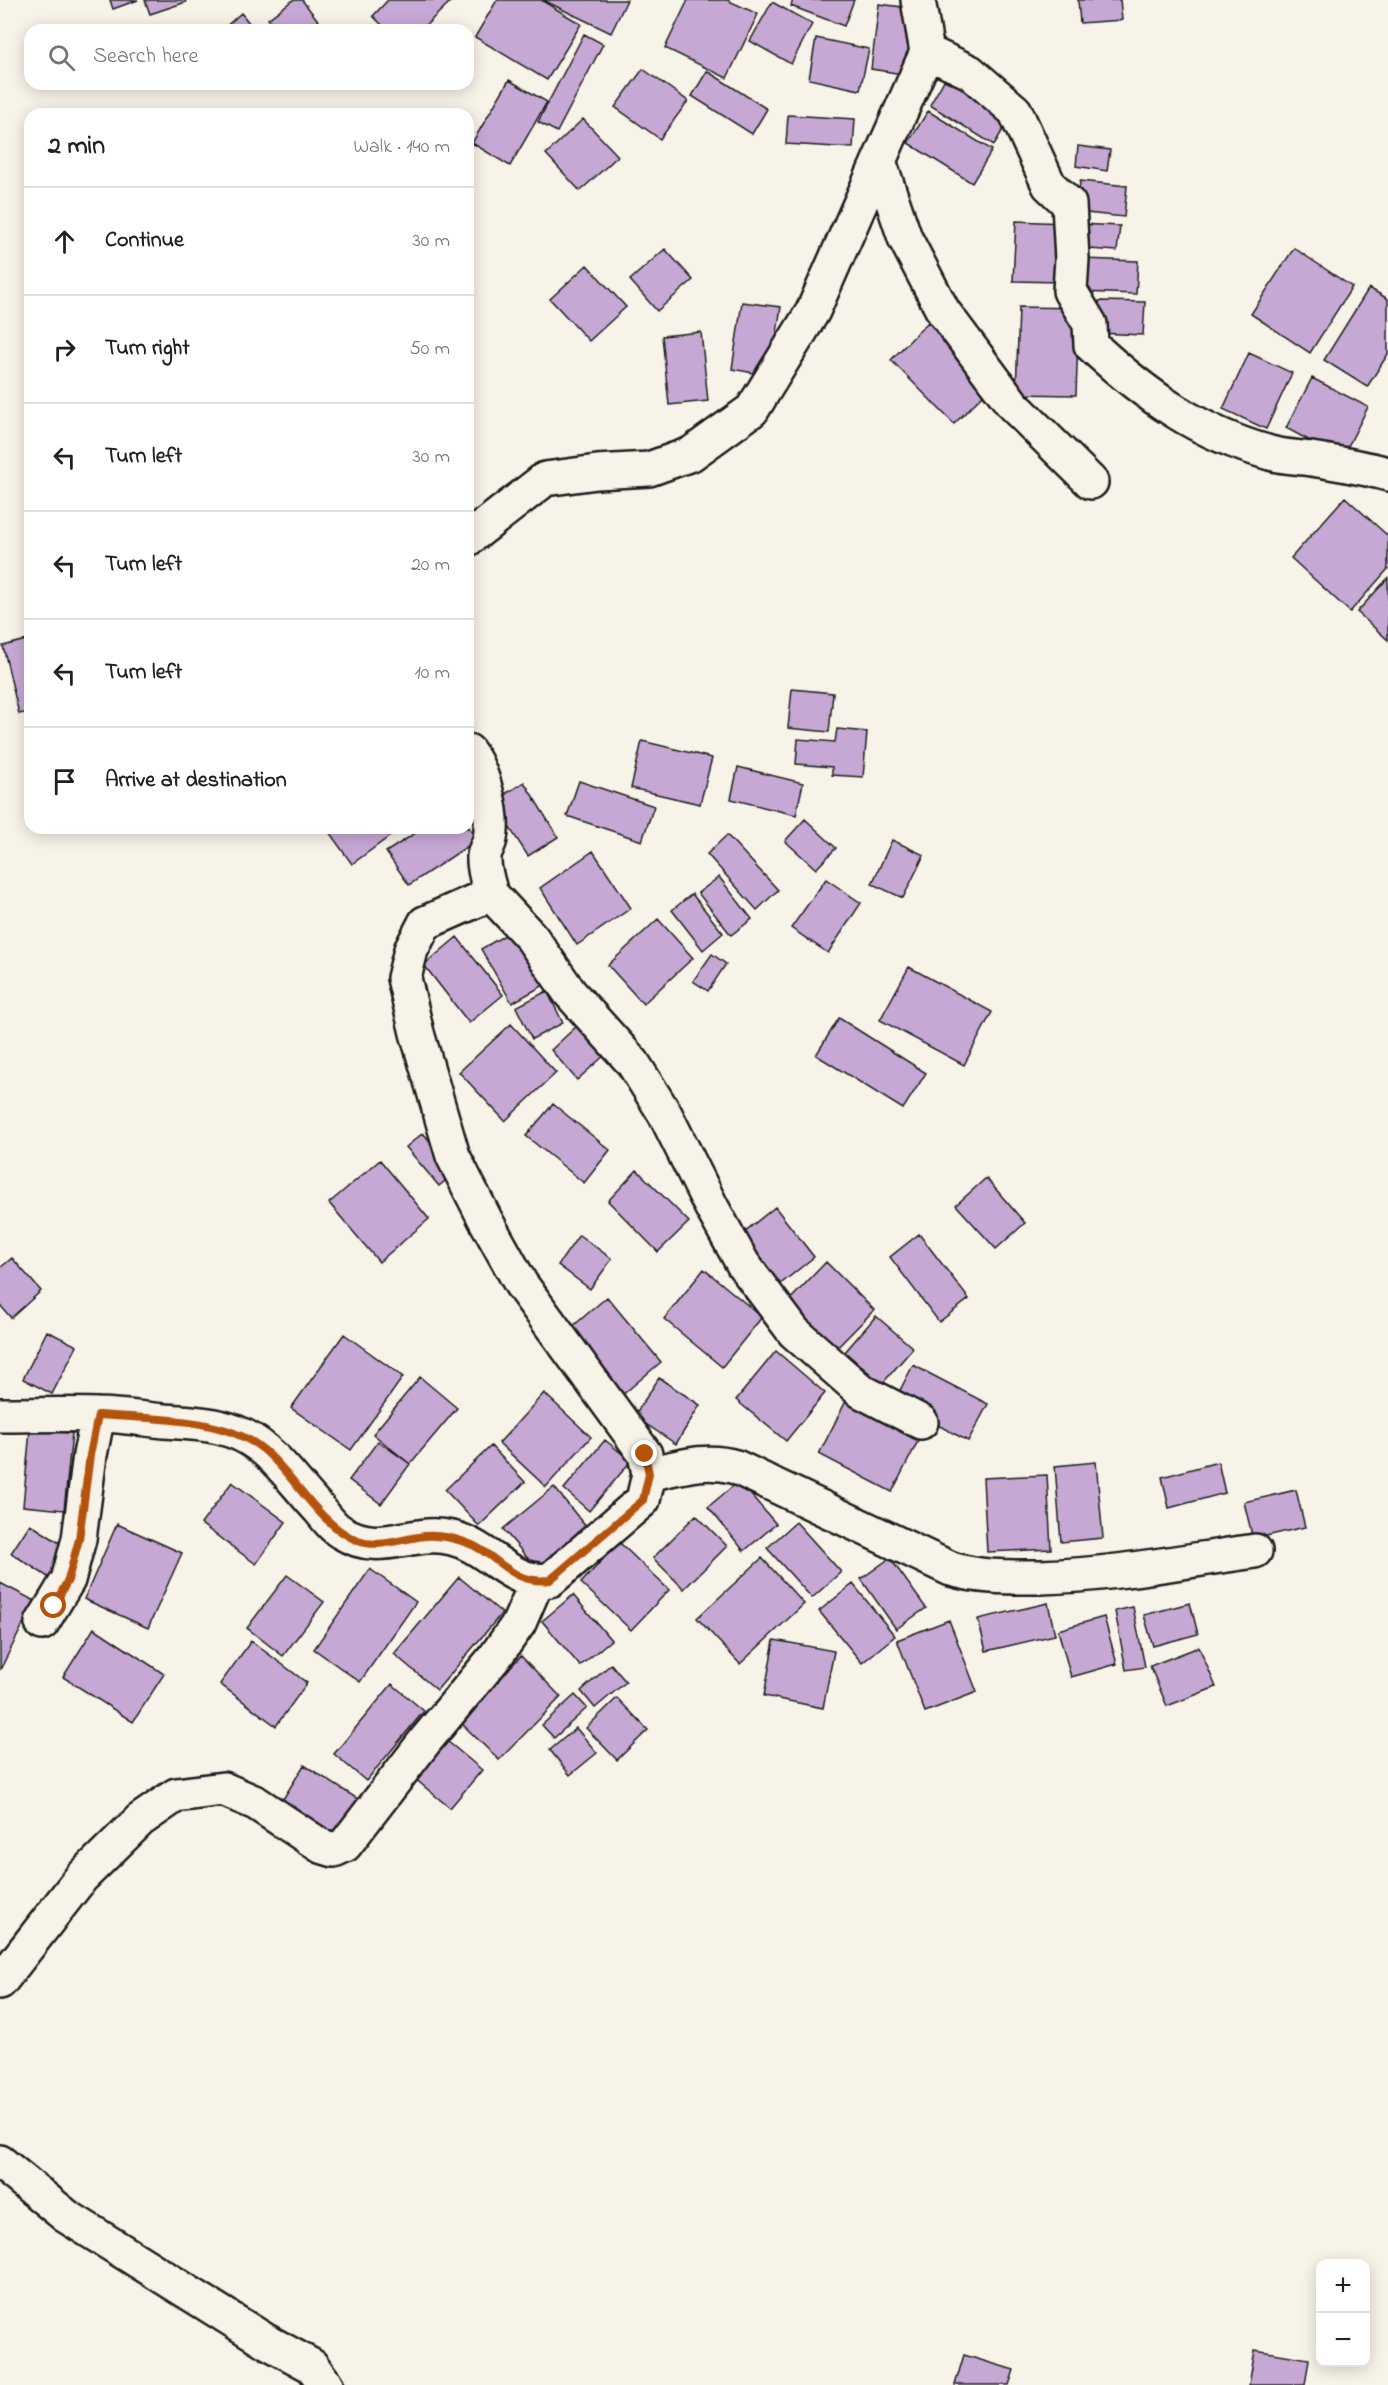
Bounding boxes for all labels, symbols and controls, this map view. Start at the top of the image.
search box [24,24,474,90]
icon: search [45,41,78,74]
text: Search here [93,41,198,73]
text: 2 min [48,128,105,166]
text: Walk · 140 m [354,133,450,162]
icon: ahead [48,225,81,258]
text: Continue [105,225,184,257]
text: 30 m [413,227,450,256]
icon: right [48,333,81,366]
text: Turn right [105,333,190,365]
text: 50 m [409,335,450,364]
icon: left [48,441,81,474]
text: Turn left [105,441,182,473]
text: 30 m [413,443,450,472]
icon: left [48,549,81,582]
text: Turn left [105,549,182,581]
text: 20 m [411,551,450,580]
icon: left [48,657,81,690]
text: Turn left [105,657,182,689]
text: 10 m [414,659,450,688]
icon: arrive [48,765,81,798]
text: Arrive at destination [105,765,287,797]
route end [631,1440,657,1466]
route start [40,1592,66,1618]
map controls [1316,2259,1370,2367]
button: + [1316,2259,1370,2313]
button: − [1316,2313,1370,2367]

